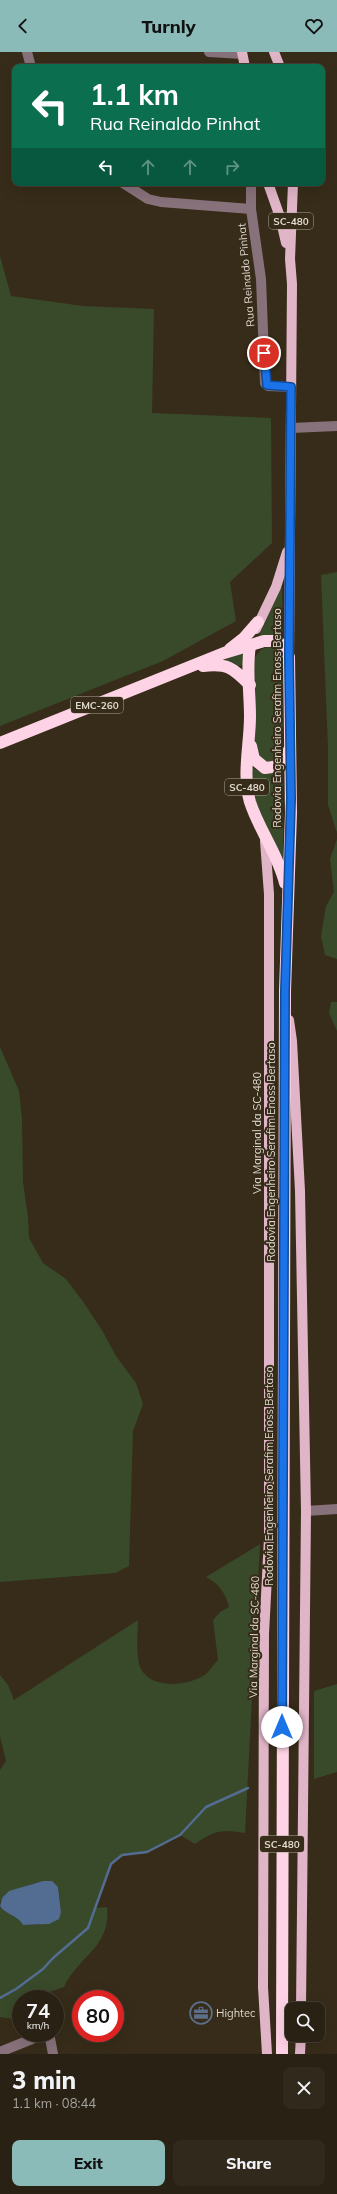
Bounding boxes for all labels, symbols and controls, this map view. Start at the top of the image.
icon: back [12,15,34,37]
text: Turnly [141,15,196,38]
icon: heart [303,15,325,37]
text: 1.1 km [90,77,179,112]
icon: left [24,80,76,132]
text: Rua Reinaldo Pinhat [90,112,260,135]
icon: left [95,156,117,178]
icon: ahead [137,156,159,178]
icon: ahead [179,156,201,178]
icon: right [221,156,243,178]
road number: SC-480 [269,213,313,229]
street label: Rua Reinaldo Pinhat [234,222,258,327]
pin [247,336,281,370]
icon: arrive [253,342,275,364]
street label: Rodovia Engenheiro Serafim Enoss Bertaso [270,608,284,828]
road number: EMC-260 [71,697,123,713]
road number: SC-480 [225,779,269,795]
street label: Rodovia Engenheiro Serafim Enoss Bertaso [264,1042,278,1262]
street label: Via Marginal da SC-480 [250,1072,264,1194]
street label: Rodovia Engenheiro Serafim Enoss Bertaso [262,1366,276,1586]
street label: Via Marginal da SC-480 [246,1575,262,1698]
position arrow [261,1706,303,1748]
road number: SC-480 [260,1836,304,1852]
speed limit sign: 80 [72,1990,124,2042]
text: 74 [26,1998,50,2023]
office icon: Hightec [188,2000,214,2026]
map controls [285,2002,325,2042]
button: search [285,2002,325,2042]
place label: Hightec [216,2006,256,2020]
text: km/h [27,2019,49,2032]
text: 3 min [12,2065,76,2095]
button: close [283,2067,325,2109]
text: 1.1 km · 08:44 [12,2095,96,2111]
button: Exit [12,2140,165,2186]
button: Share [173,2140,325,2186]

